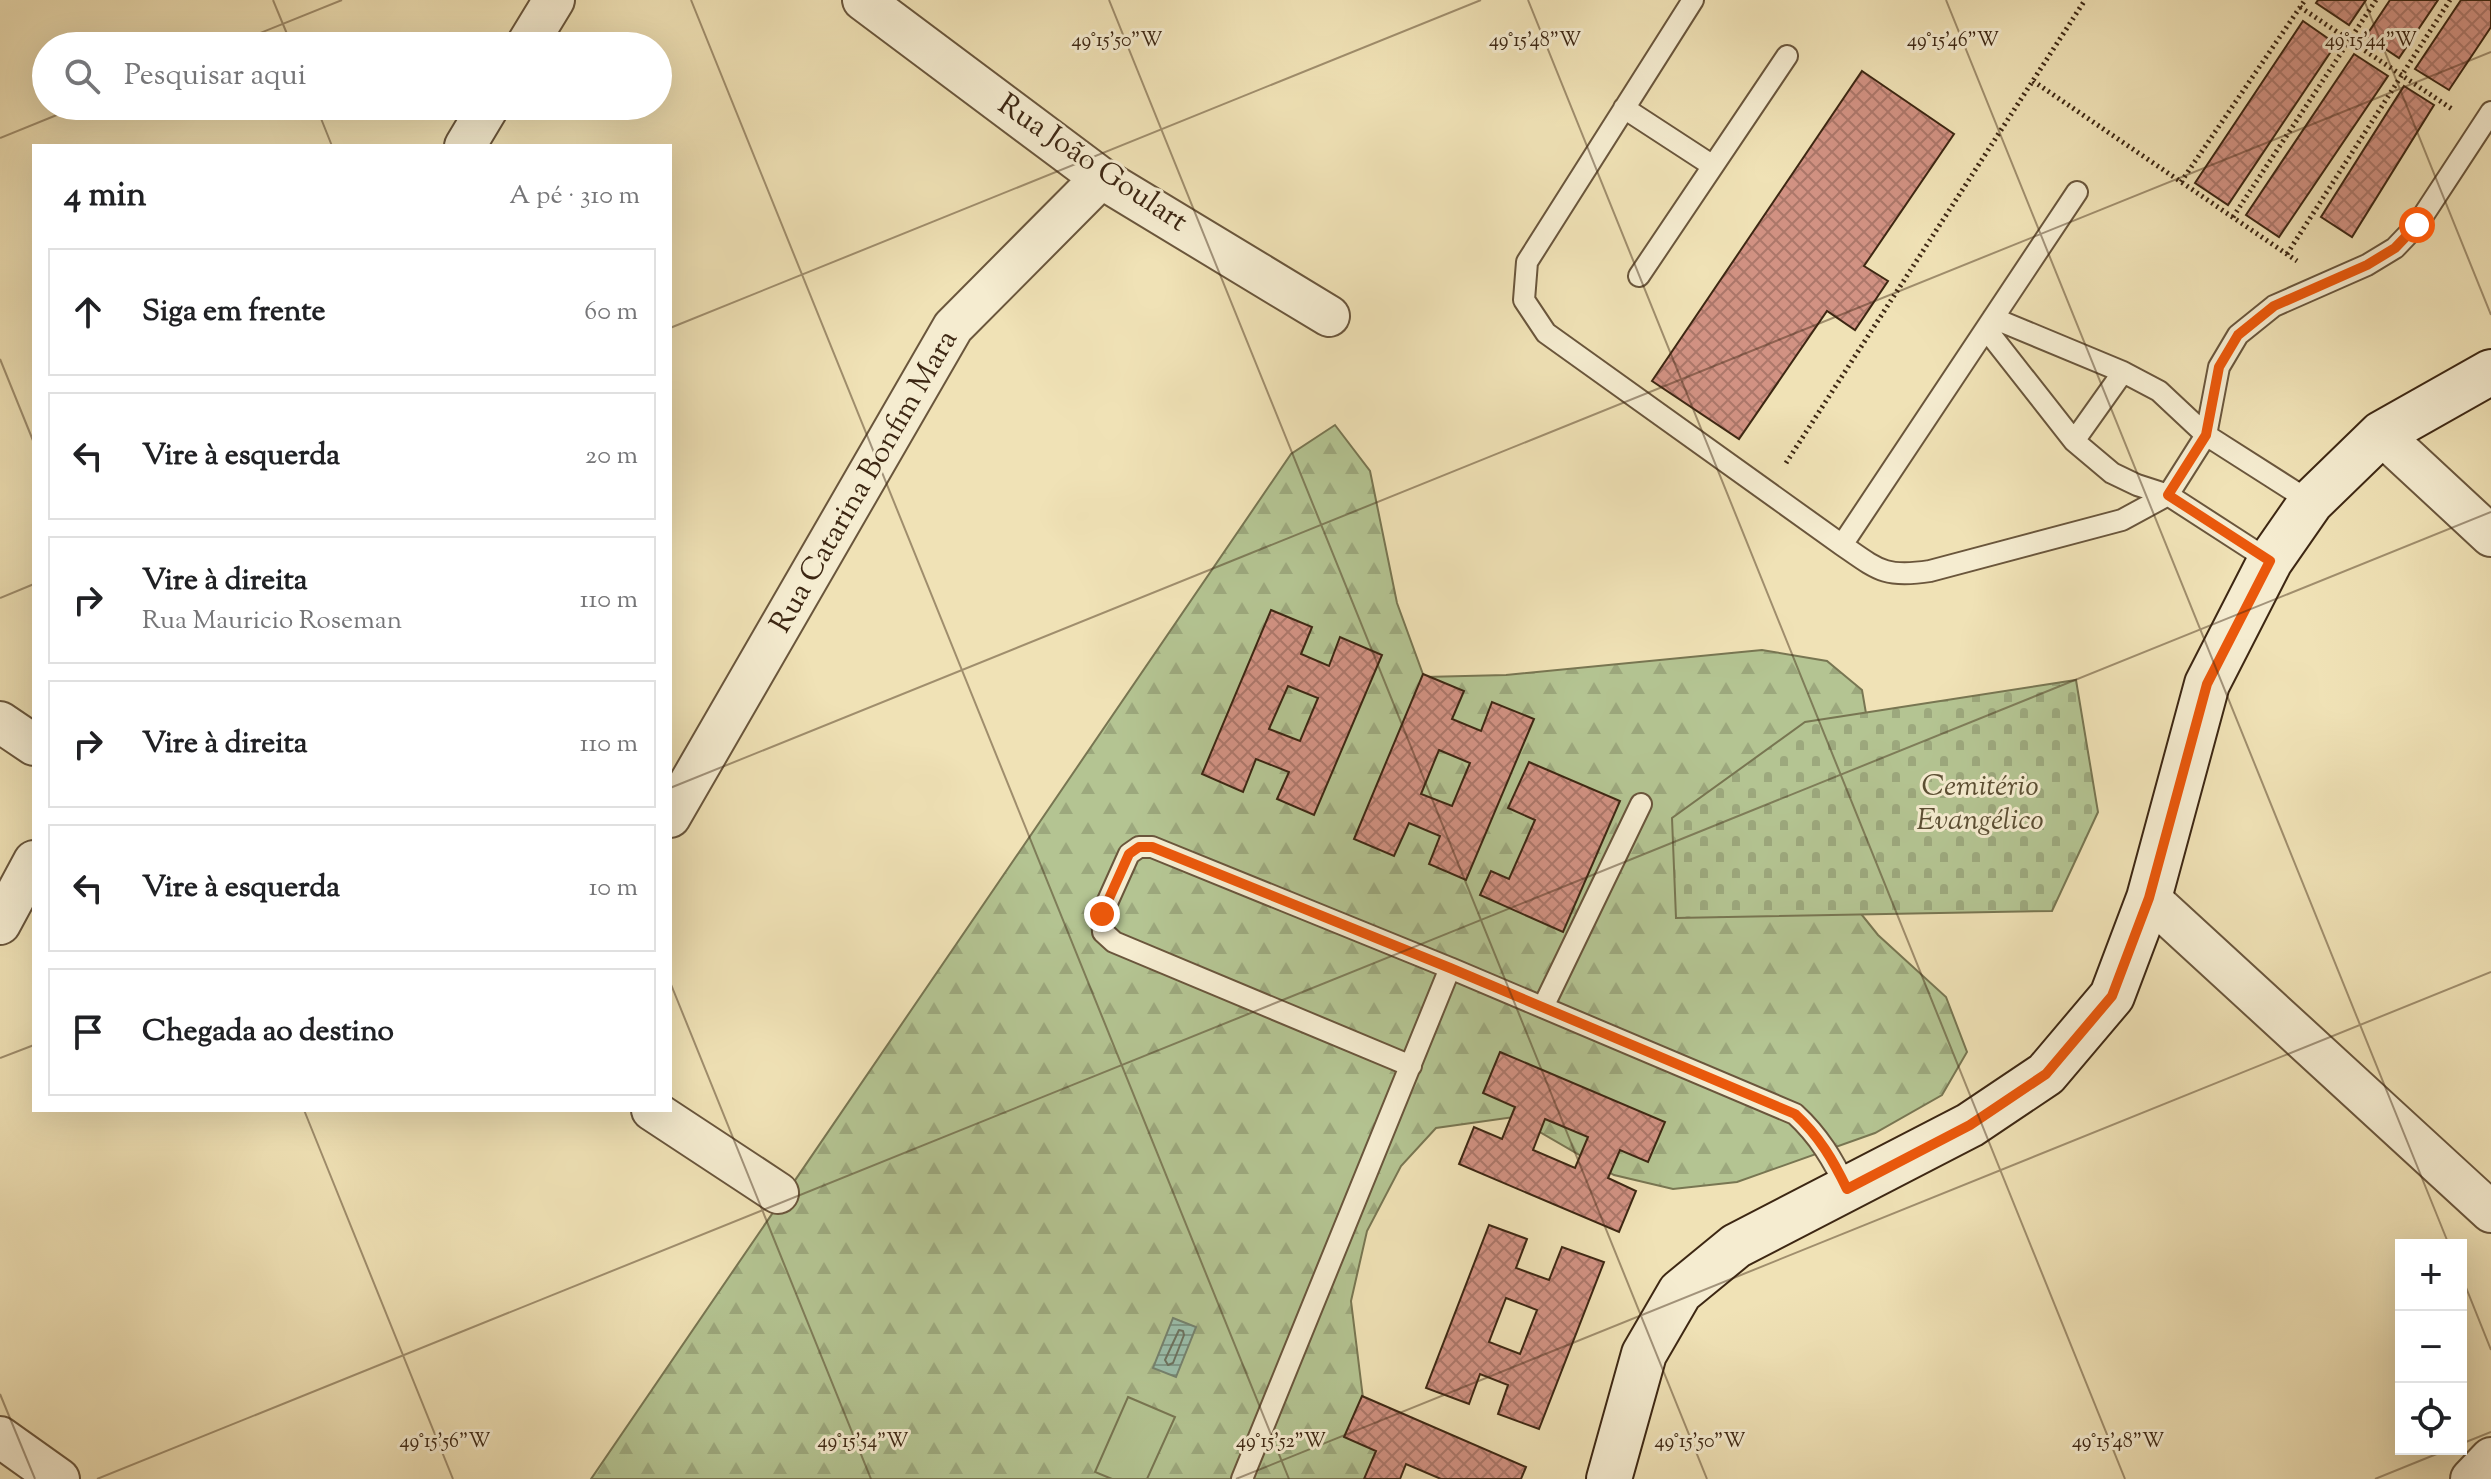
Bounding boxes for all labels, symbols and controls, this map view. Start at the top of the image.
text: 49°15'50"W [1072,27,1162,56]
text: 49°15'48"W [1489,27,1581,56]
text: 49°15'46"W [1907,27,1999,56]
text: 49°15'44"W [2325,27,2417,56]
search box [32,32,672,120]
icon: search [60,54,104,98]
text: Pesquisar aqui [124,55,306,98]
street label: Rua João Goulart [988,84,1196,244]
text: 4 min [64,172,146,221]
text: A pé · 310 m [509,178,640,215]
route start [2399,207,2435,243]
icon: ahead [66,290,110,334]
text: Siga em frente [142,291,326,334]
text: 60 m [584,294,638,331]
street label: Rua Catarina Bonfim Mara [761,322,970,641]
icon: left [66,434,110,478]
text: Vire à esquerda [142,435,340,478]
text: 20 m [585,438,638,475]
text: Vire à direita [142,560,308,603]
icon: right [66,578,110,622]
text: 110 m [580,582,638,619]
text: Rua Mauricio Roseman [142,603,402,640]
icon: right [66,722,110,766]
text: Vire à direita [142,723,308,766]
text: 110 m [580,726,638,763]
park label: Cemitério Evangélico [1916,766,2044,843]
icon: left [66,866,110,910]
text: Vire à esquerda [142,867,340,910]
text: 10 m [589,870,638,907]
route end [1084,896,1120,932]
icon: arrive [66,1010,110,1054]
text: Chegada ao destino [142,1011,394,1054]
map controls [2395,1239,2467,1455]
button: + [2395,1239,2467,1311]
button: − [2395,1311,2467,1383]
button: locate [2395,1383,2467,1455]
text: 49°15'56"W [400,1428,490,1457]
text: 49°15'54"W [818,1428,908,1457]
text: 49°15'52"W [1236,1428,1326,1457]
text: 49°15'50"W [1655,1428,1745,1457]
text: 49°15'48"W [2072,1428,2164,1457]

